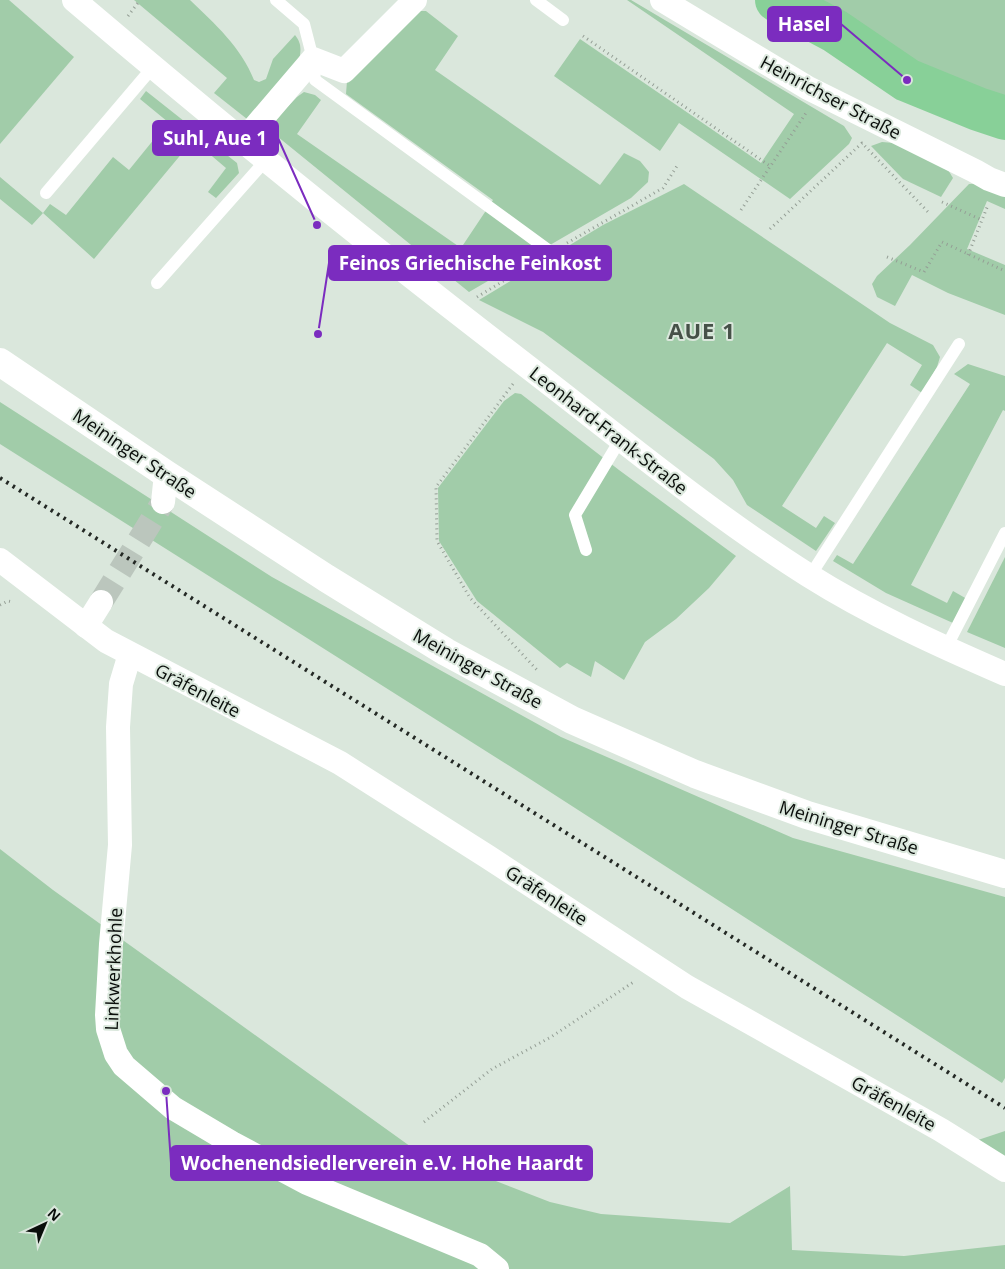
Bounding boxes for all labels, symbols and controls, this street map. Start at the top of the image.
callout: Hasel [768,7,841,41]
text: Hasel [778,11,830,37]
street label: Heinrichser Straße [756,50,906,144]
callout: Suhl, Aue 1 [153,121,278,155]
text: Suhl, Aue 1 [163,125,267,151]
callout: Feinos Griechische Feinkost [329,246,611,280]
text: Feinos Griechische Feinkost [339,250,601,276]
district label: AUE 1 [668,315,736,345]
street label: Leonhard-Frank-Straße [525,361,693,499]
street label: Meininger Straße [68,403,202,503]
street label: Meininger Straße [409,623,547,713]
street label: Gräfenleite [151,657,245,723]
street label: Meininger Straße [776,794,922,860]
street label: Gräfenleite [501,860,593,930]
street label: Linkwerkhohle [99,907,127,1031]
street label: Gräfenleite [847,1070,941,1136]
callout: Wochenendsiedlerverein e.V. Hohe Haardt [171,1146,592,1180]
text: Wochenendsiedlerverein e.V. Hohe Haardt [181,1150,583,1176]
north arrow [20,1199,70,1249]
text: N [44,1203,65,1225]

